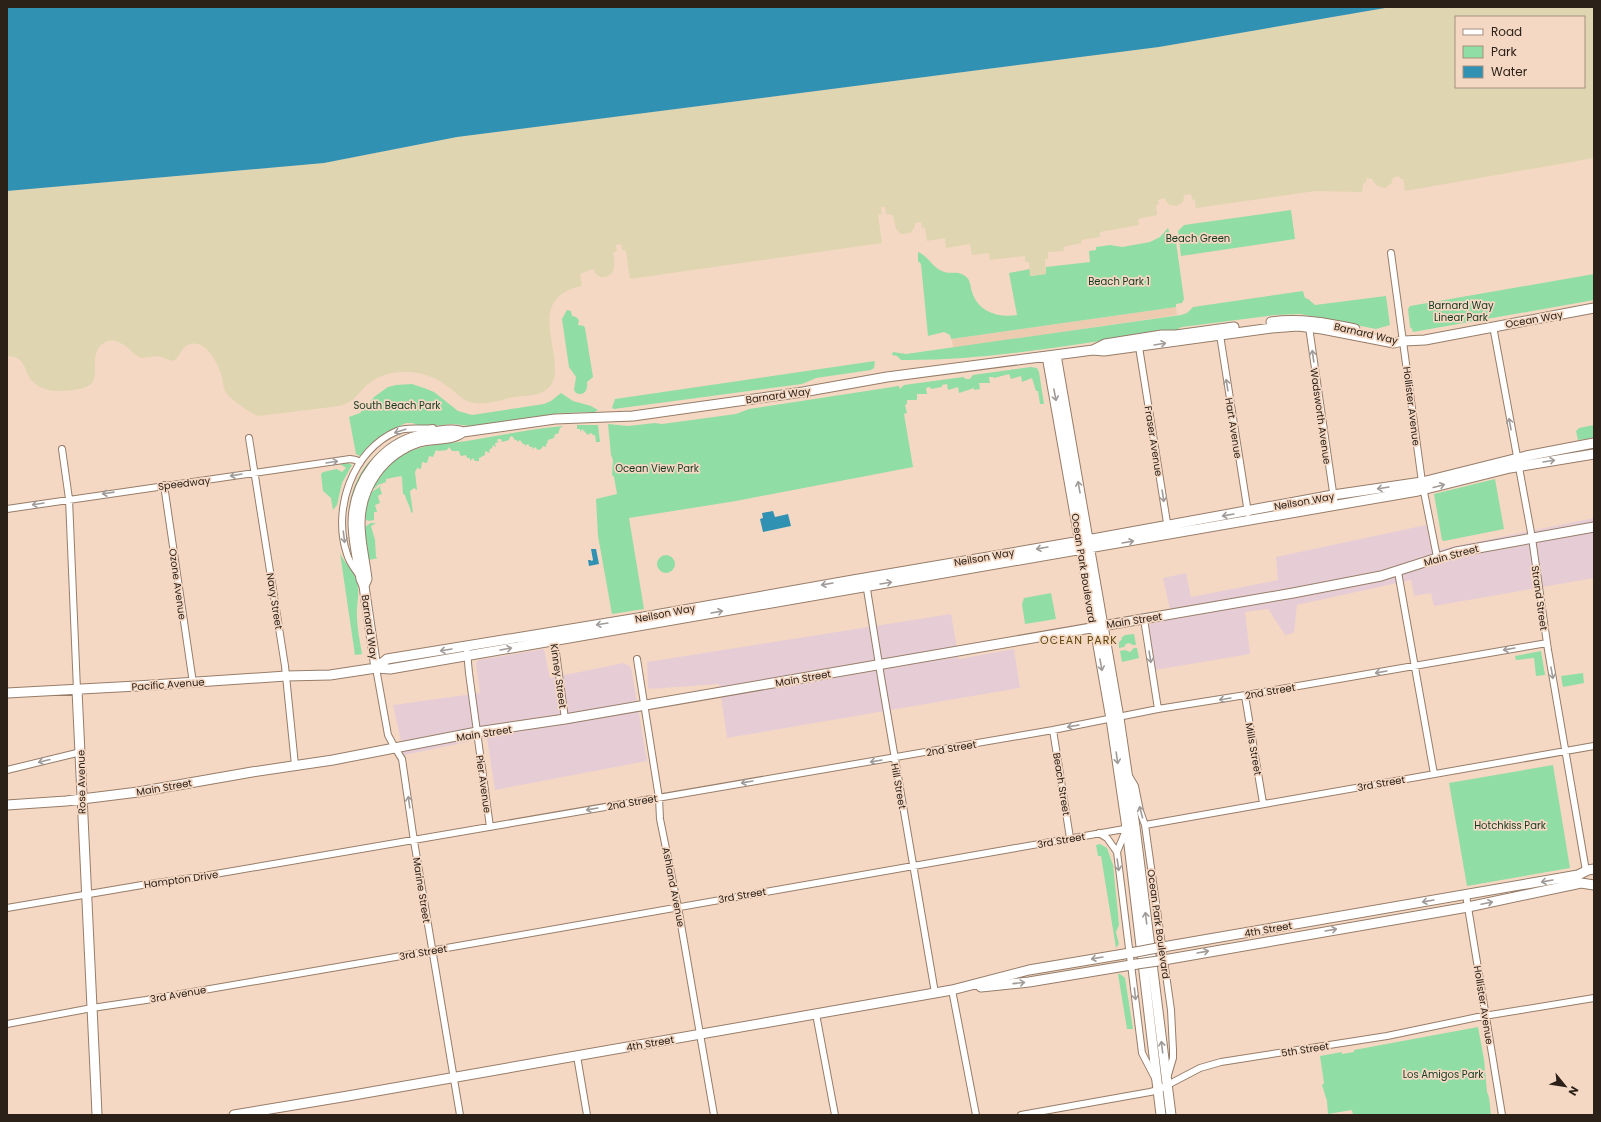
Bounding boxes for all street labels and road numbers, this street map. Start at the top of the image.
street label: Ocean Way [1504,307,1564,332]
street label: Barnard Way [1332,319,1400,348]
street label: Hollister Avenue [1399,366,1424,447]
street label: Wadsworth Avenue [1306,367,1335,465]
street label: Barnard Way [745,383,812,407]
street label: Hart Avenue [1221,397,1246,460]
street label: Fraser Avenue [1141,405,1166,477]
street label: Speedway [157,473,211,494]
street label: Neilson Way [1273,489,1336,514]
street label: Ocean Park Boulevard [1067,512,1100,624]
street label: Main Street [1422,541,1481,570]
street label: Neilson Way [953,545,1016,570]
street label: Ozone Avenue [165,548,190,621]
street label: Strand Street [1528,565,1552,632]
street label: Navy Street [263,572,286,631]
street label: Barnard Way [358,594,382,661]
street label: Neilson Way [634,600,697,627]
street label: Main Street [1105,609,1163,632]
street label: Kinney Street [547,643,571,710]
street label: Main Street [774,666,832,691]
street label: Pacific Avenue [131,674,205,695]
street label: 2nd Street [1244,680,1297,703]
street label: Main Street [455,722,513,745]
street label: Mills Street [1242,722,1266,777]
street label: 2nd Street [925,737,978,760]
street label: Rose Avenue [73,750,90,814]
street label: Beach Street [1049,752,1074,817]
street label: Pier Avenue [472,754,495,814]
street label: Hill Street [887,762,910,811]
street label: 3rd Street [1356,772,1407,795]
street label: Main Street [135,775,193,800]
street label: 2nd Street [606,791,659,814]
street label: 3rd Street [1036,829,1087,852]
street label: Ashland Avenue [658,846,689,928]
street label: Marine Street [409,856,434,924]
street label: Hampton Drive [143,867,219,892]
street label: Ocean Park Boulevard [1143,868,1174,980]
street label: 3rd Street [717,884,768,907]
street label: 4th Street [1243,918,1294,941]
street label: 3rd Street [398,941,449,964]
street label: Hollister Avenue [1470,965,1497,1046]
street label: 3rd Avenue [149,982,207,1007]
street label: 4th Street [625,1032,676,1055]
street label: 5th Street [1280,1038,1330,1061]

